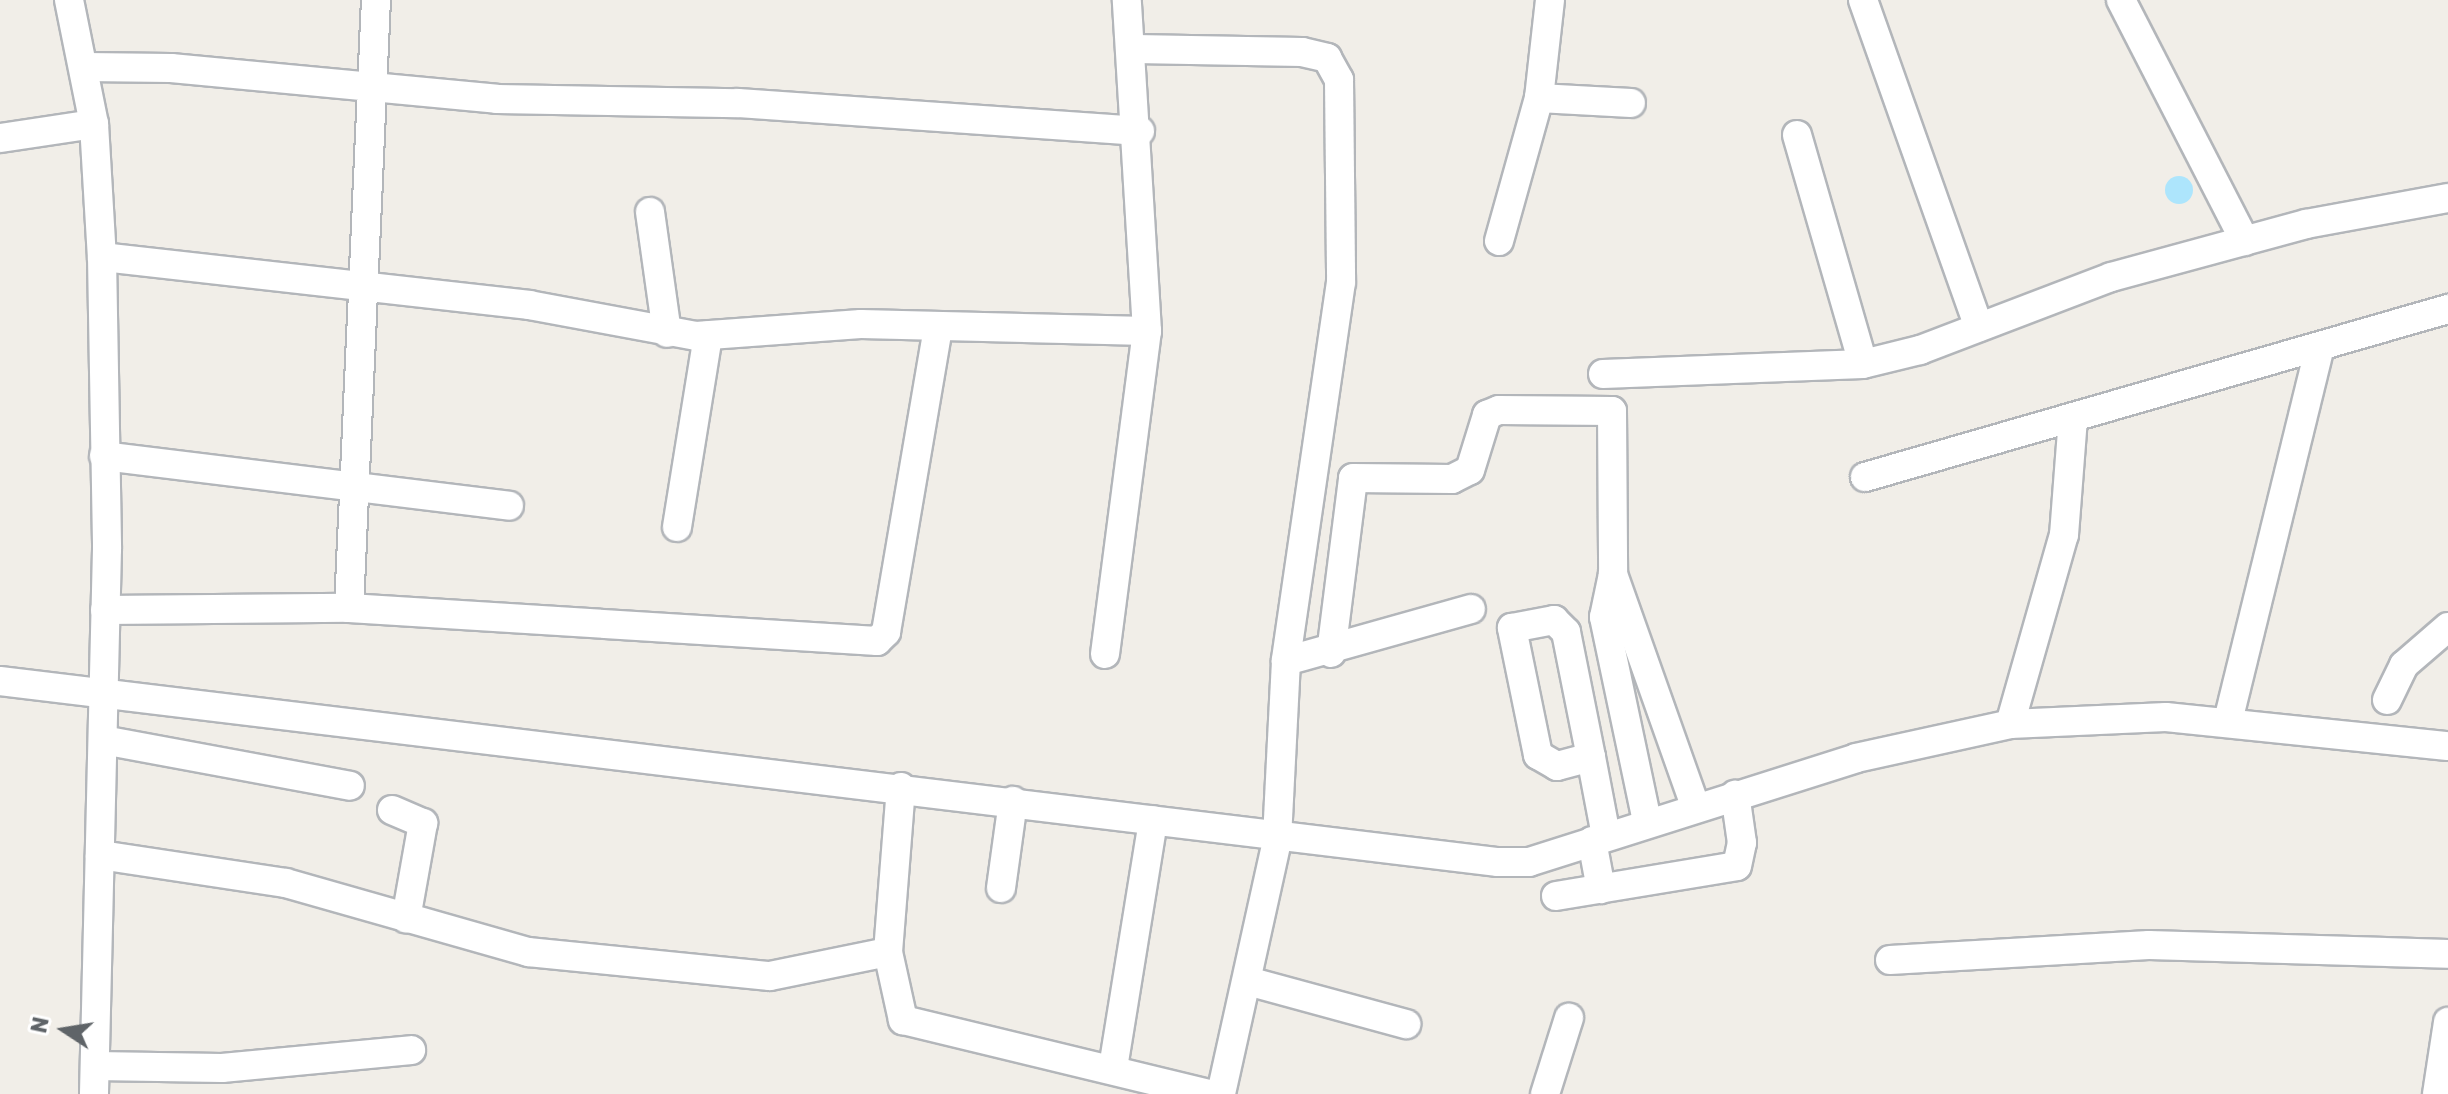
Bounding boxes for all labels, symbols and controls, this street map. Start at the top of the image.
north arrow [24,990,104,1070]
text: N [25,1014,55,1035]

